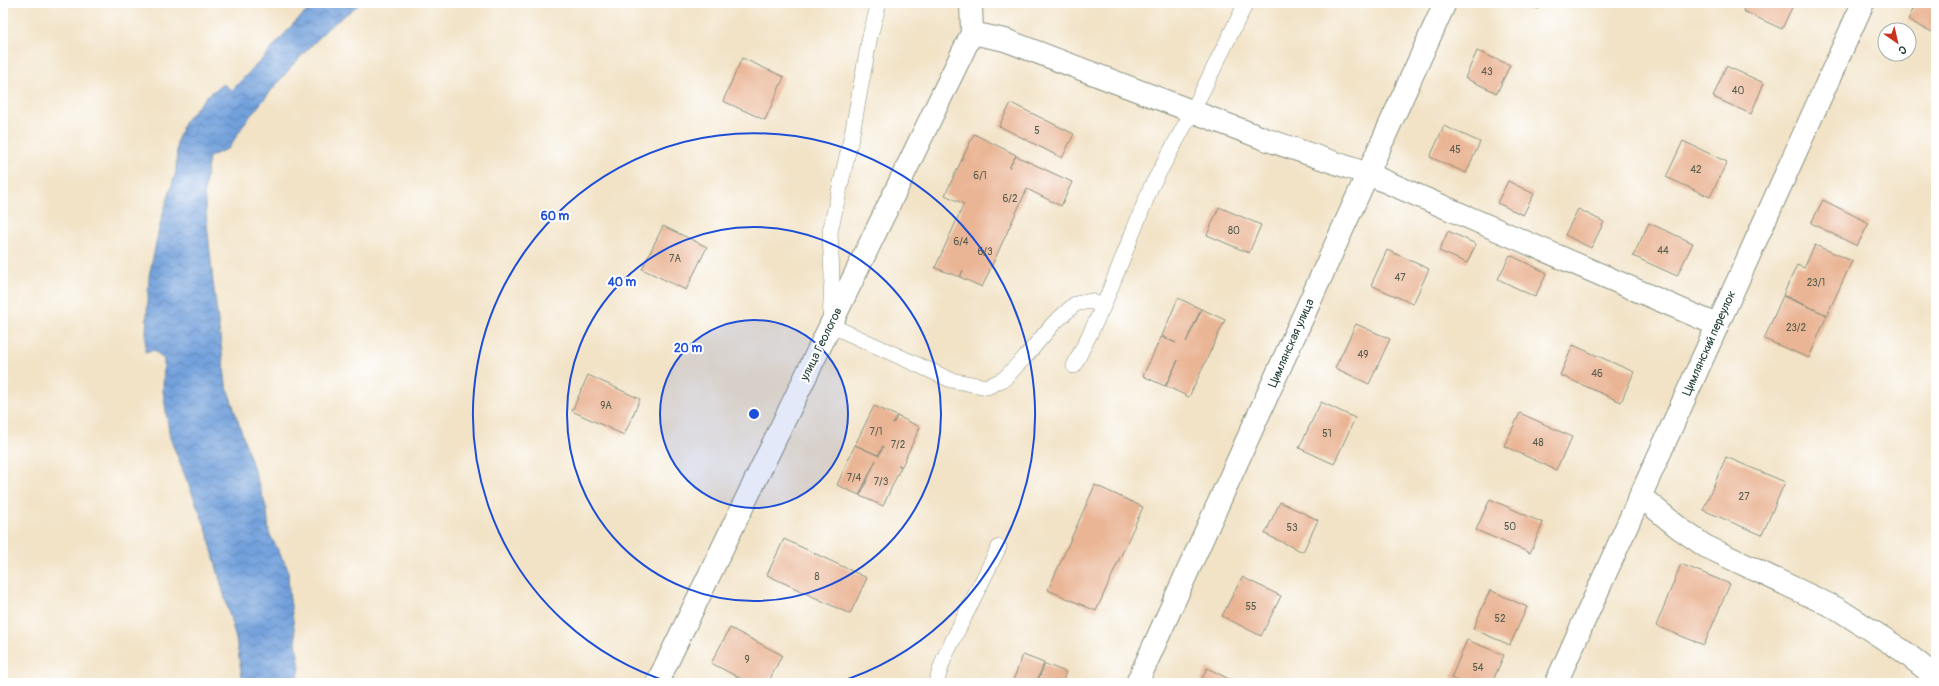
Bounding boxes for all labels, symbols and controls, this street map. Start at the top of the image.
north arrow [1877,22,1917,62]
text: С [1896,43,1909,57]
house number: 43 [1481,66,1493,78]
house number: 40 [1732,85,1744,97]
house number: 5 [1034,125,1040,137]
house number: 45 [1449,144,1461,156]
house number: 42 [1690,164,1702,176]
house number: 6/1 [973,170,987,182]
house number: 6/2 [1003,193,1018,205]
text: 60 m [541,209,570,224]
house number: 80 [1228,225,1240,237]
house number: 6/4 [953,236,969,248]
house number: 44 [1657,245,1669,257]
house number: 6/3 [978,246,993,258]
house number: 7А [669,253,681,265]
house number: 47 [1394,272,1406,284]
text: 40 m [607,275,637,290]
house number: 23/1 [1807,277,1825,289]
street label: Цимлянский переулок [1680,288,1739,398]
street label: Цимлянская улица [1265,296,1318,390]
street label: улица Геологов [797,305,846,384]
house number: 23/2 [1786,322,1806,334]
text: 20 m [674,341,702,356]
house number: 49 [1358,349,1368,361]
house number: 46 [1591,368,1603,380]
house number: 9А [600,400,612,412]
centre of rings [747,407,761,421]
house number: 7/1 [870,426,882,438]
house number: 51 [1322,428,1332,440]
house number: 48 [1533,437,1543,449]
house number: 7/2 [891,439,906,451]
house number: 7/4 [847,472,862,484]
house number: 7/3 [874,476,889,488]
house number: 27 [1739,491,1750,503]
house number: 50 [1504,521,1516,533]
house number: 53 [1287,522,1298,534]
house number: 8 [814,571,820,583]
house number: 55 [1246,601,1256,613]
house number: 52 [1494,613,1506,625]
house number: 9 [744,654,750,666]
house number: 54 [1472,662,1484,674]

